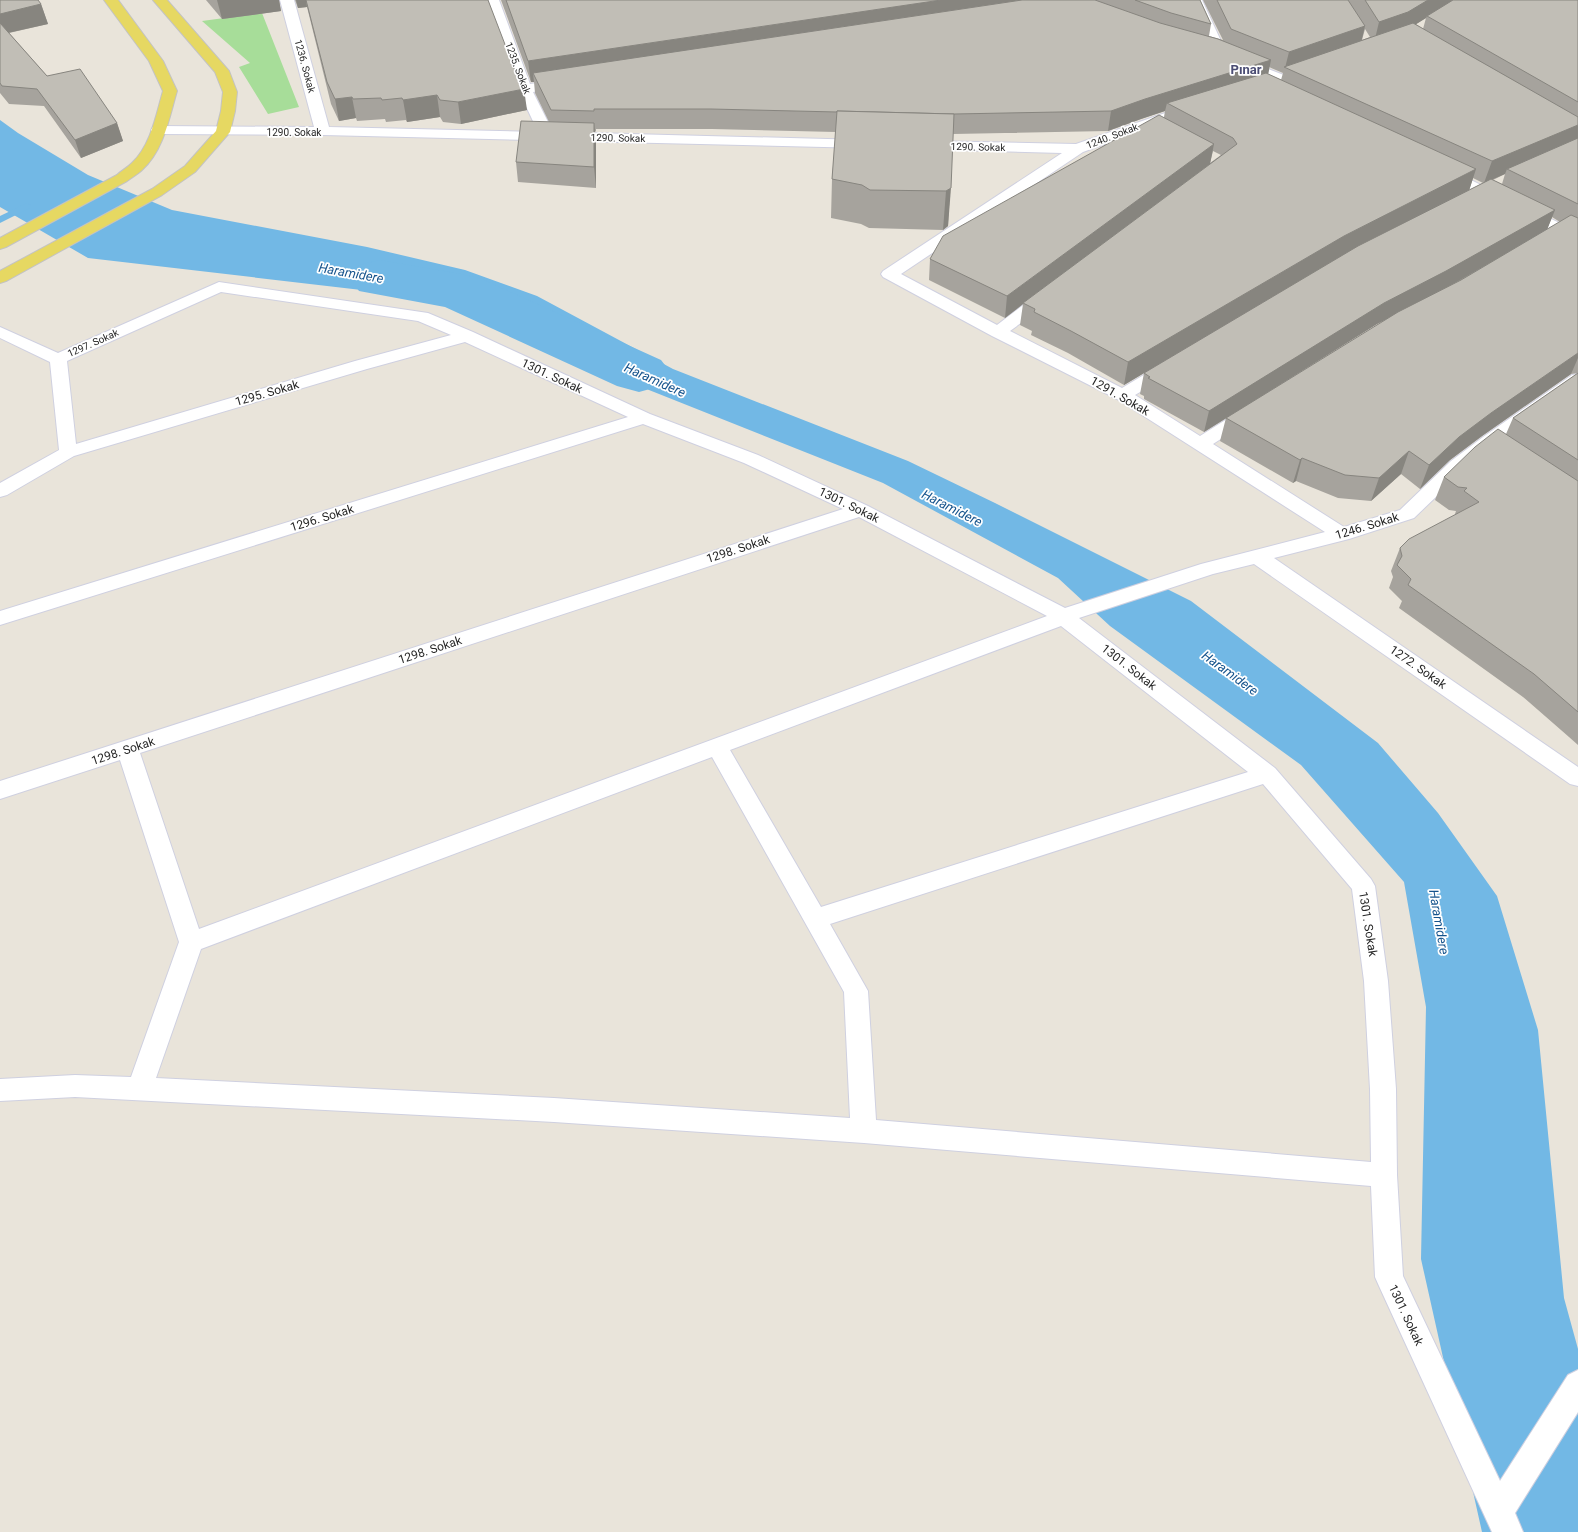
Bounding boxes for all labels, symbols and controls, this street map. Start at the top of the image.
street label: 1236. Sokak [293,38,318,95]
street label: 1235. Sokak [503,40,533,96]
district label: Pınar [1231,62,1262,77]
street label: 1240. Sokak [1084,121,1140,151]
street label: 1290. Sokak [267,127,322,138]
street label: 1290. Sokak [590,132,646,144]
street label: 1290. Sokak [950,141,1006,153]
water label: Haramidere [317,260,385,286]
street label: 1297. Sokak [66,326,121,359]
street label: 1301. Sokak [519,356,586,397]
water label: Haramidere [622,360,688,400]
street label: 1291. Sokak [1088,373,1153,419]
street label: 1295. Sokak [233,377,301,409]
street label: 1301. Sokak [816,484,882,526]
water label: Haramidere [919,486,985,530]
street label: 1296. Sokak [288,501,356,534]
street label: 1246. Sokak [1333,509,1401,542]
street label: 1298. Sokak [705,532,772,566]
street label: 1298. Sokak [397,633,464,667]
street label: 1301. Sokak [1099,641,1160,693]
street label: 1272. Sokak [1387,642,1450,692]
water label: Haramidere [1199,648,1261,698]
street label: 1298. Sokak [90,734,157,768]
water label: Haramidere [1426,888,1452,956]
street label: 1301. Sokak [1356,890,1380,958]
street label: 1301. Sokak [1386,1282,1427,1349]

